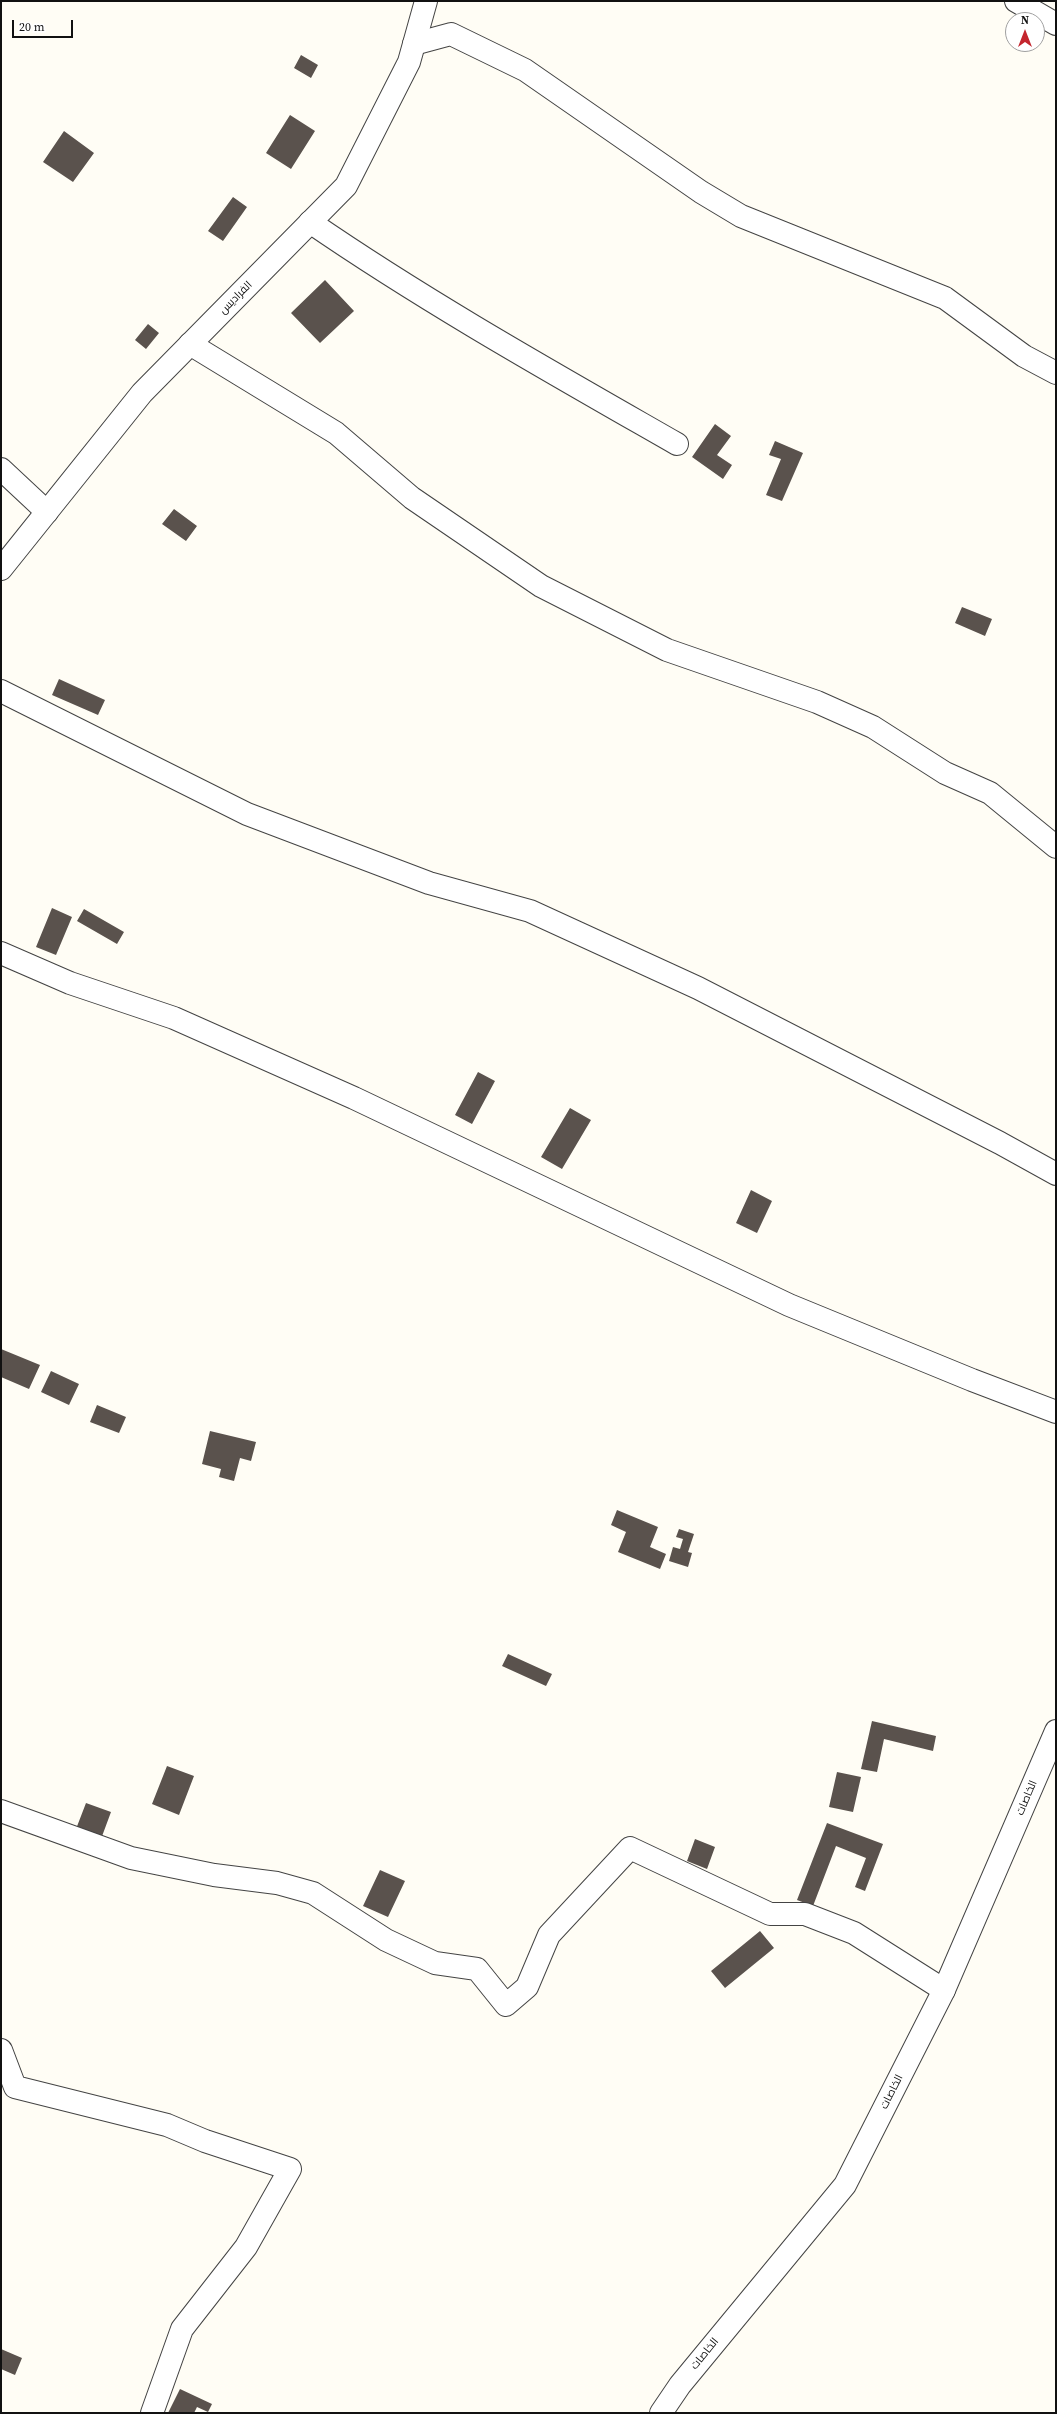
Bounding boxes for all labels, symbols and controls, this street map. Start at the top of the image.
scale bar [14,12,75,38]
north arrow [1005,12,1045,52]
text: N [1021,13,1029,28]
text: 20 m [19,19,45,35]
street label: الفراديس [217,279,255,317]
street label: الخاصات [1014,1778,1040,1818]
street label: الخاصات [878,2073,906,2111]
street label: الخاصات [688,2336,722,2372]

